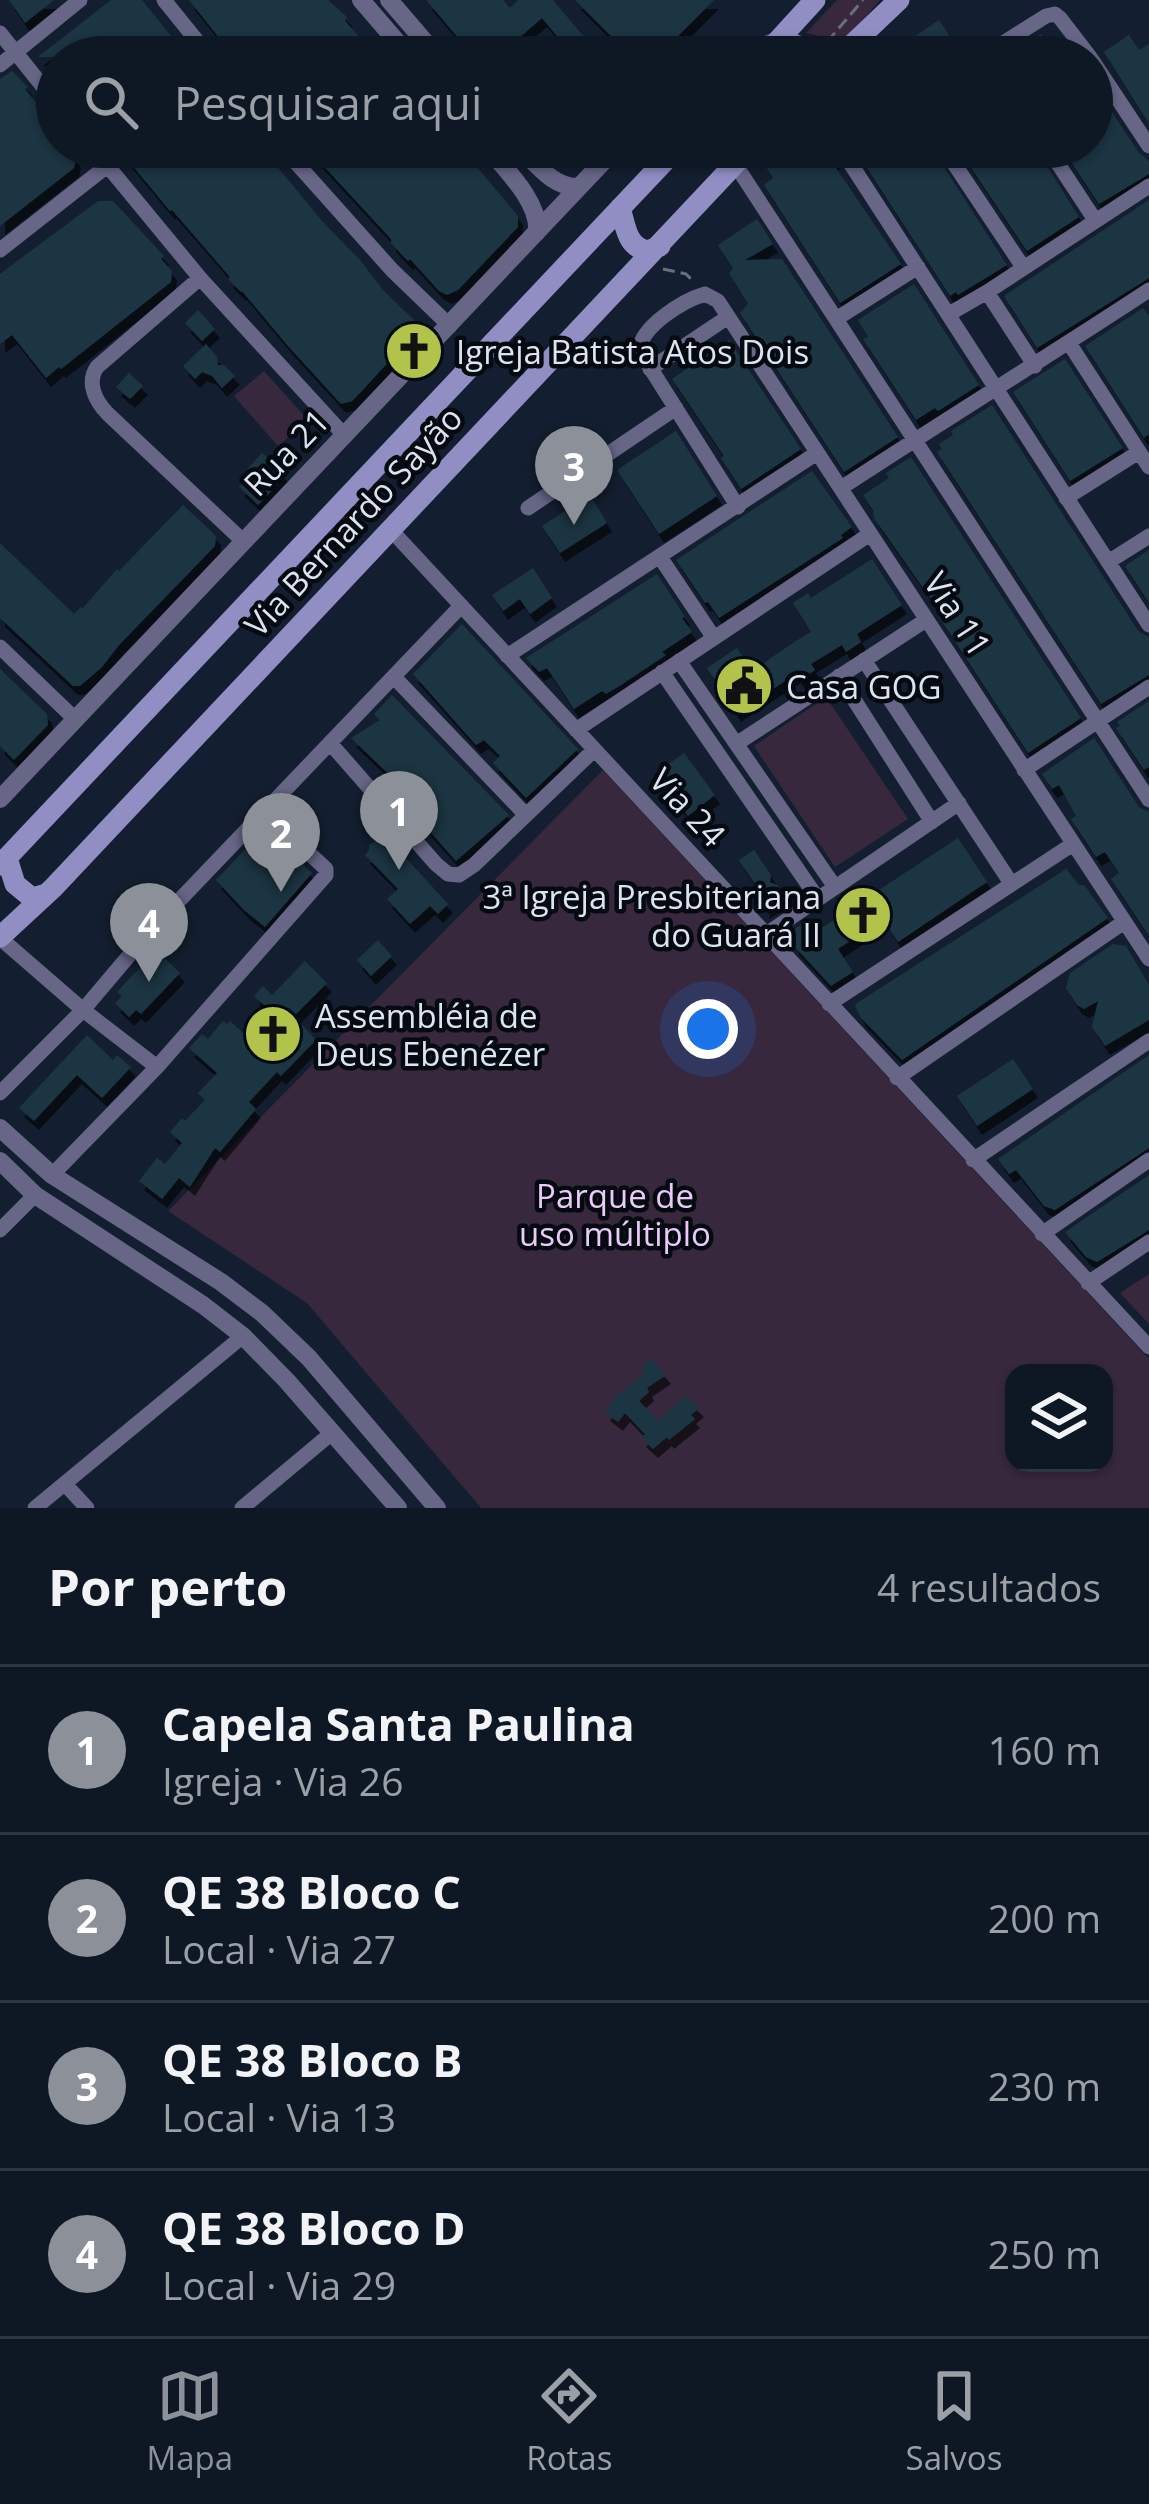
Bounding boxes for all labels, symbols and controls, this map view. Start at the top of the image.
search box [36,36,1113,168]
icon: search [78,69,144,135]
text: Pesquisar aqui [174,72,482,133]
church icon: Igreja Batista Atos Dois [383,320,445,382]
place label: Igreja Batista Atos Dois [456,329,809,374]
street label: Via Bernardo Sayão [234,396,472,646]
street label: Rua 21 [233,399,339,505]
pin: 3 [535,426,613,525]
street label: Via 11 [914,563,1002,665]
public building icon: Casa GOG [713,655,775,717]
place label: Casa GOG [786,664,941,709]
street label: Via 24 [640,758,736,856]
pin: 1 [360,771,438,870]
pin: 2 [242,793,320,892]
place label: 3ª Igreja Presbiteriana do Guará II [482,874,821,957]
pin: 4 [110,883,188,982]
church icon: 3ª Igreja Presbiteriana do Guará II [832,884,894,946]
place label: Assembléia de Deus Ebenézer [315,993,545,1076]
your location [678,999,738,1059]
church icon: Assembléia de Deus Ebenézer [242,1003,304,1065]
park label: Parque de uso múltiplo [519,1173,711,1256]
map controls [1005,1364,1113,1472]
button: layers [1005,1364,1113,1472]
text: Por perto [48,1551,287,1621]
text: 4 resultados [877,1560,1101,1613]
text: Capela Santa Paulina [162,1693,635,1754]
text: 1 [76,1723,98,1776]
text: 160 m [988,1723,1101,1776]
text: Igreja · Via 26 [162,1754,403,1807]
text: QE 38 Bloco C [162,1861,461,1922]
text: 2 [76,1891,98,1944]
text: 200 m [988,1891,1101,1944]
text: Local · Via 27 [162,1922,396,1975]
text: QE 38 Bloco B [162,2029,463,2090]
text: 3 [76,2059,98,2112]
text: 230 m [988,2059,1101,2112]
text: Local · Via 13 [162,2090,396,2143]
text: QE 38 Bloco D [162,2197,466,2258]
text: 4 [76,2227,98,2280]
text: 250 m [988,2227,1101,2280]
text: Local · Via 29 [162,2258,396,2311]
tab: Mapa [147,2363,233,2480]
tab: Rotas [526,2363,612,2480]
tab: Salvos [906,2363,1002,2480]

